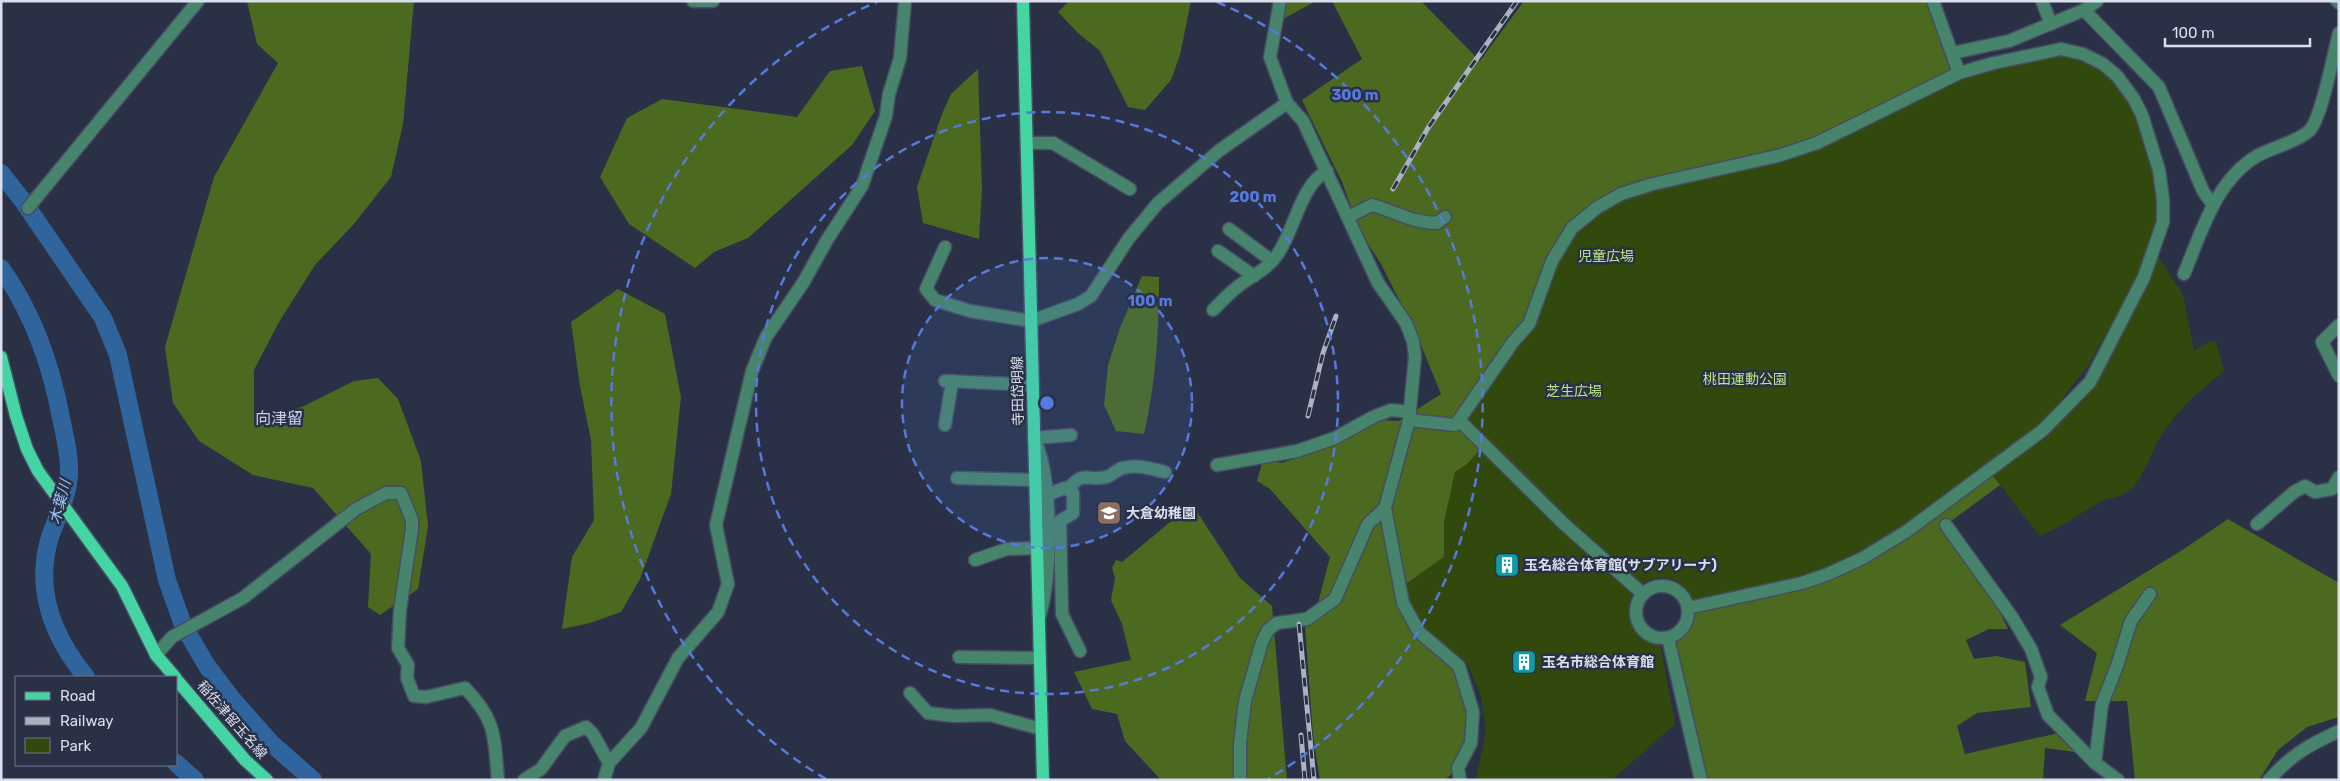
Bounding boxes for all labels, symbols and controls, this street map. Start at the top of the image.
scale bar [2165,15,2310,47]
text: 100 m [2172,24,2214,42]
text: 300 m [1331,86,1379,104]
text: 200 m [1229,188,1277,206]
park label: 児童広場 [1578,248,1634,265]
text: 100 m [1128,292,1172,310]
street label: 寺田岱明線 [1009,356,1027,426]
park label: 桃田運動公園 [1703,371,1787,388]
park label: 芝生広場 [1546,383,1602,400]
centre of rings [1038,394,1056,412]
district label: 向津留 [255,409,303,428]
water label: 木葉川 [45,476,75,526]
school or university icon: 大倉幼稚園 [1096,500,1122,526]
place label: 大倉幼稚園 [1126,505,1196,522]
building icon: 玉名総合体育館(サブアリーナ) [1494,552,1520,578]
place label: 玉名総合体育館(サブアリーナ) [1524,557,1717,574]
building icon: 玉名市総合体育館 [1511,649,1537,675]
place label: 玉名市総合体育館 [1542,654,1654,671]
legend [15,676,178,766]
street label: 稲佐津留玉名線 [193,677,271,763]
text: Road [60,687,96,705]
text: Railway [60,712,114,730]
text: Park [60,737,91,755]

